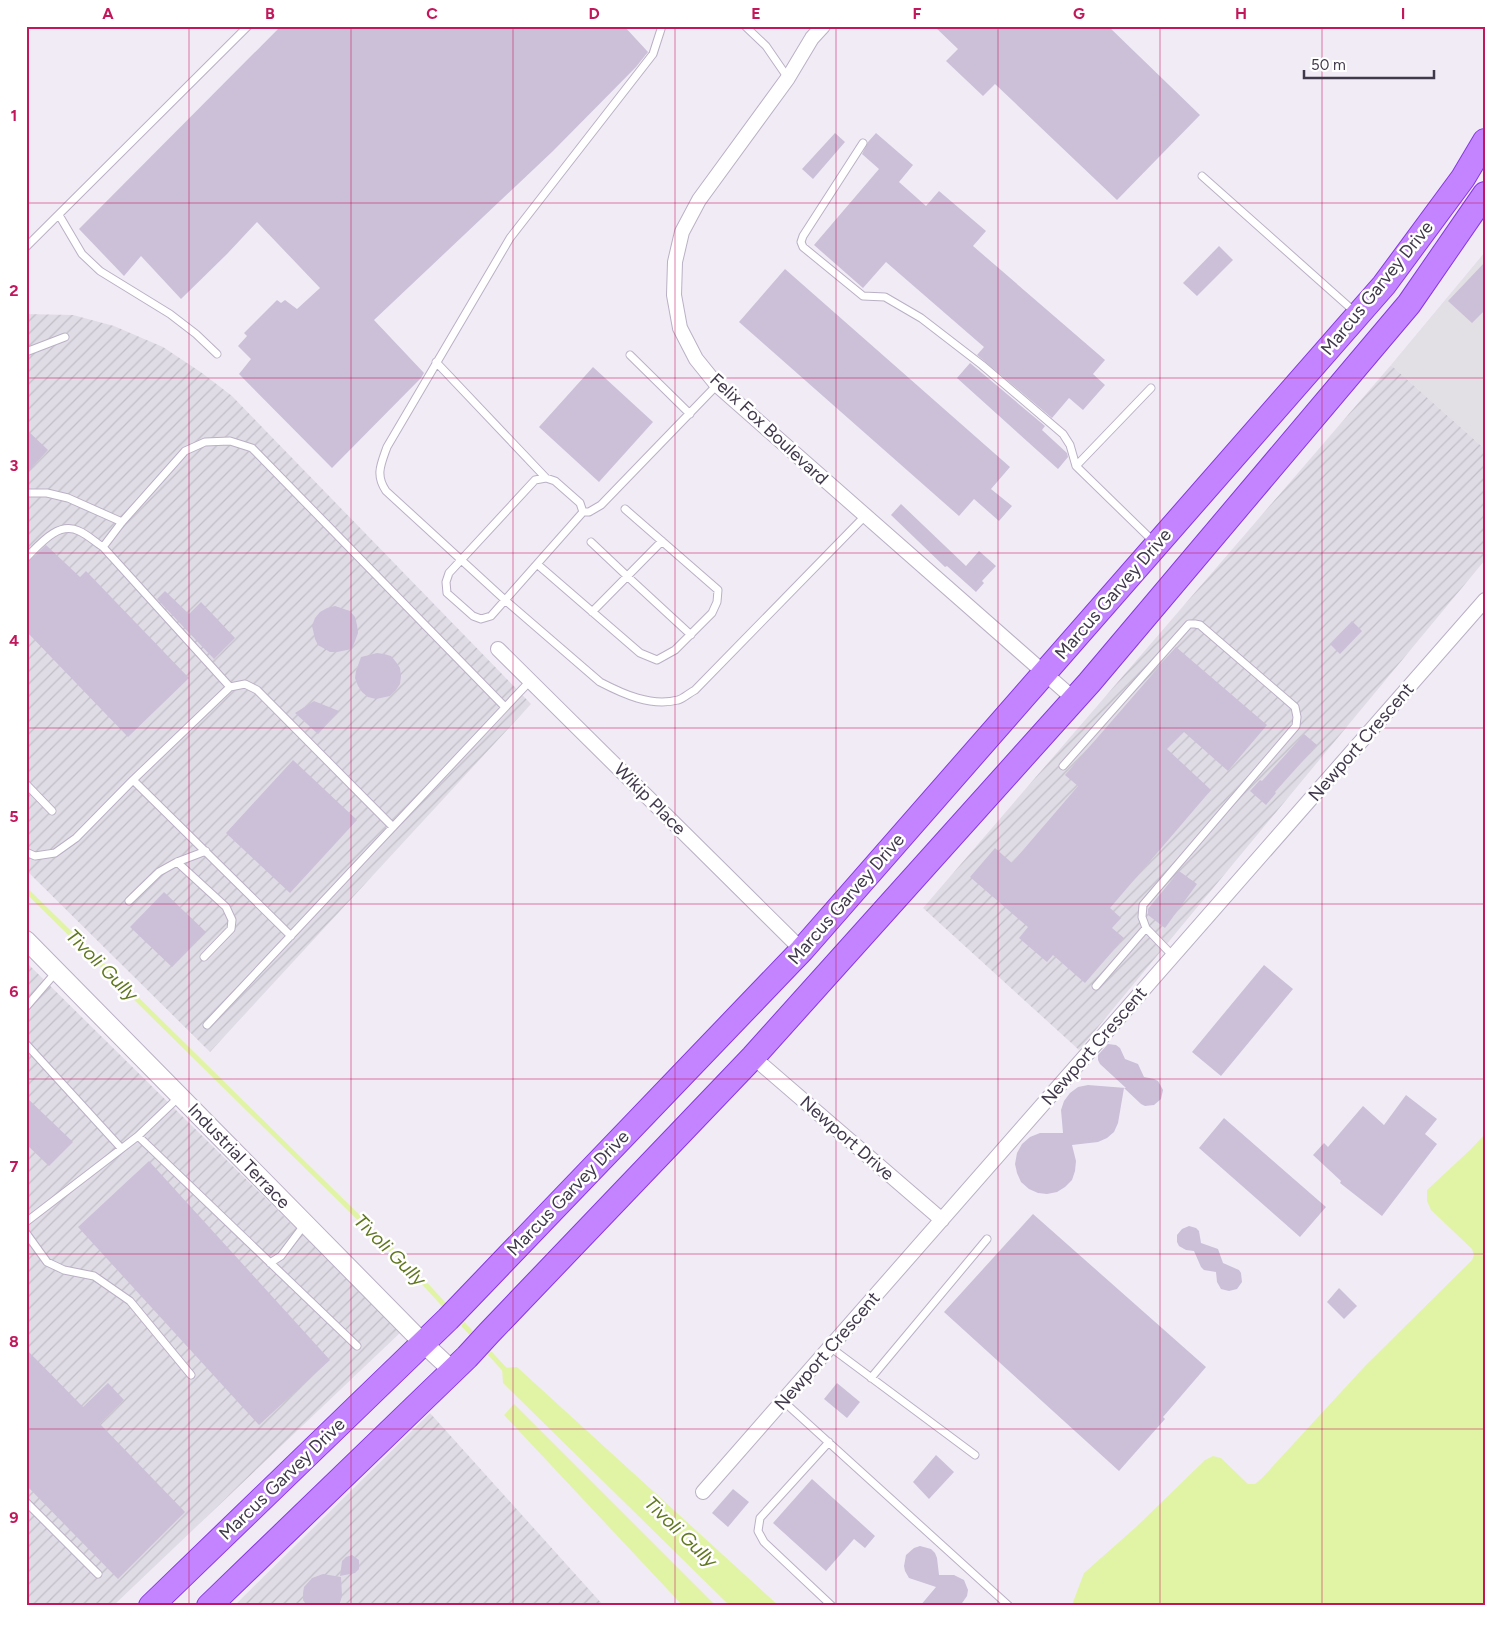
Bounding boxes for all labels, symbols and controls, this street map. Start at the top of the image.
text: A [102,4,114,23]
text: B [265,4,275,23]
text: C [426,4,438,23]
text: D [588,4,600,23]
text: E [751,4,761,23]
text: F [913,4,922,23]
text: G [1073,4,1085,23]
text: H [1235,4,1247,23]
text: I [1401,4,1405,23]
scale bar [1304,48,1434,80]
text: 50 m [1311,56,1346,74]
text: 1 [11,106,17,125]
street label: Marcus Garvey Drive [1316,216,1438,360]
text: 2 [9,281,19,300]
street label: Felix Fox Boulevard [705,369,833,489]
text: 3 [10,456,19,475]
street label: Marcus Garvey Drive [1050,524,1176,664]
text: 4 [9,631,19,650]
street label: Newport Crescent [1304,678,1419,806]
street label: Wikip Place [609,758,691,840]
text: 5 [9,807,19,826]
street label: Marcus Garvey Drive [783,829,909,969]
water label: Tivoli Gully [61,924,144,1007]
text: 6 [9,982,19,1001]
street label: Newport Crescent [1037,982,1152,1110]
street label: Newport Drive [795,1091,899,1185]
street label: Industrial Terrace [183,1099,295,1213]
street label: Marcus Garvey Drive [502,1125,634,1260]
text: 7 [10,1157,19,1176]
water label: Tivoli Gully [349,1209,432,1292]
street label: Newport Crescent [770,1287,885,1415]
text: 8 [9,1332,19,1351]
street label: Marcus Garvey Drive [215,1413,350,1545]
water label: Tivoli Gully [640,1492,723,1573]
text: 9 [9,1508,19,1527]

